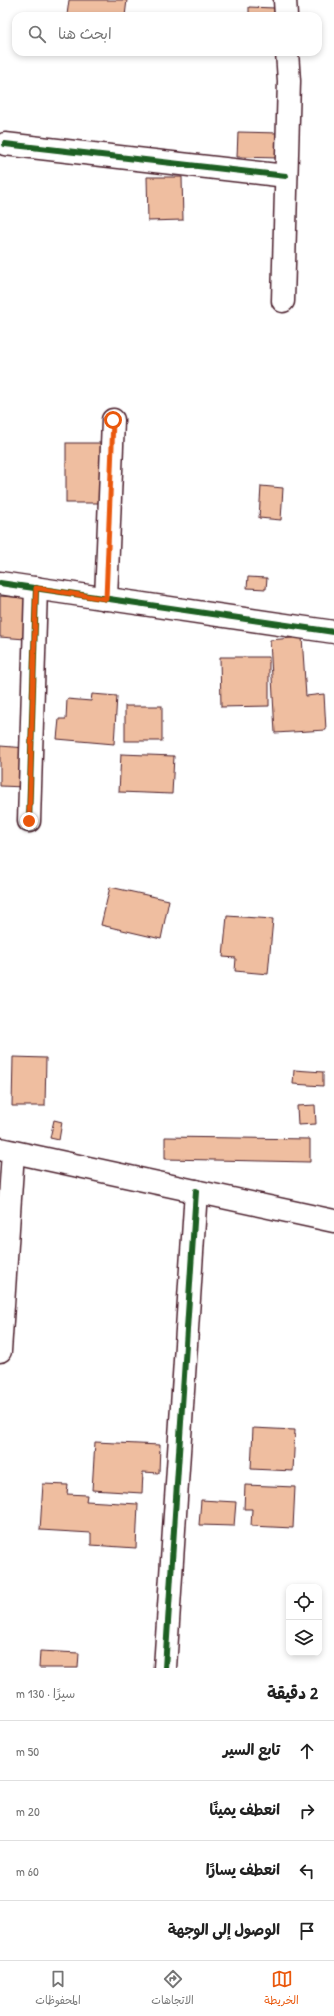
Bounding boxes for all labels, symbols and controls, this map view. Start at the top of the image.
search box [12,12,322,56]
icon: search [26,23,48,45]
text: ابحث هنا [58,23,112,44]
route start [104,411,122,429]
route end [20,812,38,830]
map controls [286,1584,322,1656]
button: locate [286,1584,322,1620]
button: layers [286,1620,322,1656]
text: 2 دقيقة [267,1681,318,1704]
text: سيرًا · 130 m [16,1684,75,1702]
text: تابع السير [223,1739,280,1760]
icon: ahead [296,1740,318,1762]
text: 50 m [16,1742,39,1760]
text: انعطف يمينًا [210,1799,280,1820]
icon: right [296,1800,318,1822]
text: 20 m [16,1802,40,1820]
text: انعطف يسارًا [206,1859,280,1880]
icon: left [296,1860,318,1882]
text: 60 m [16,1862,39,1880]
text: الوصول إلى الوجهة [168,1919,280,1940]
icon: arrive [296,1920,318,1942]
tab: المحفوظات [35,1968,81,2010]
tab: الاتجاهات [151,1968,194,2010]
tab: الخريطة [264,1968,299,2010]

